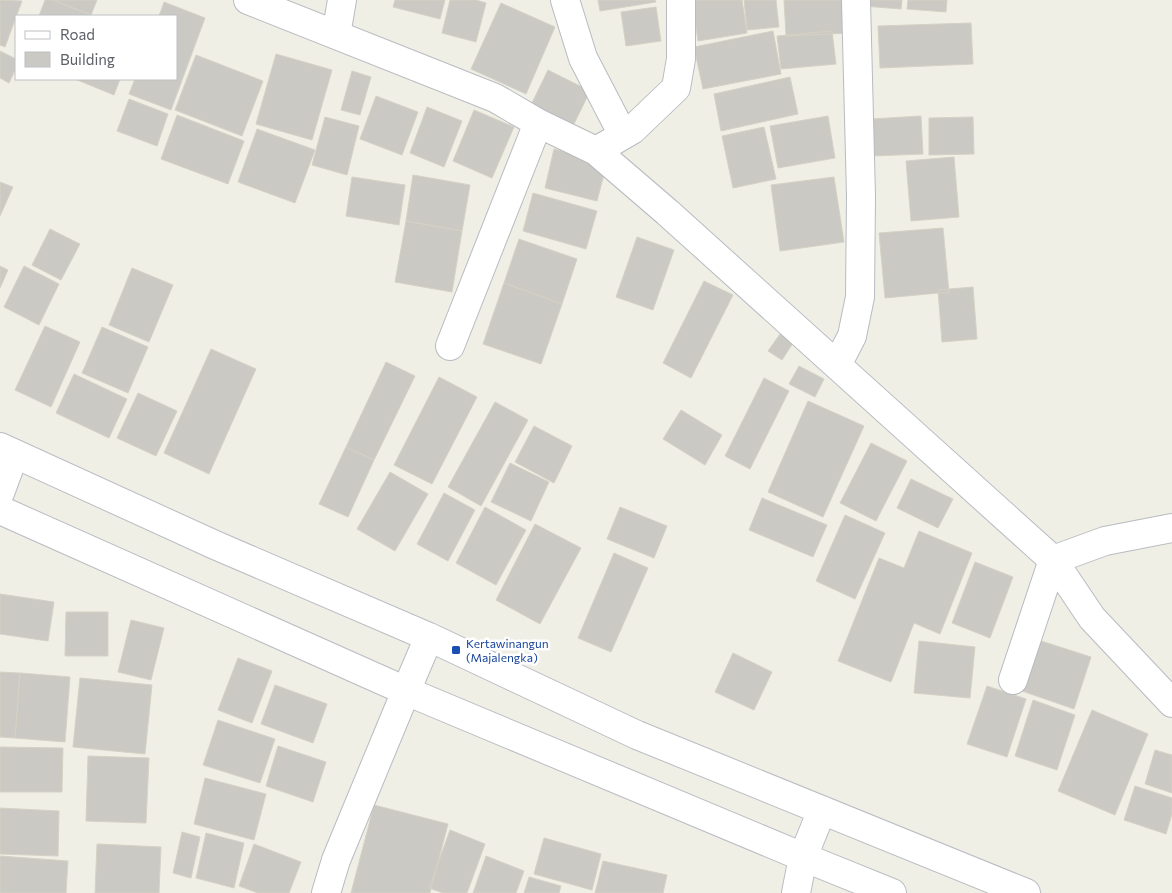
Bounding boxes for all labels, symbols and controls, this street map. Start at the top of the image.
legend [15,15,178,80]
text: Road [60,25,95,43]
text: Building [60,50,115,68]
place label: Kertawinangun (Majalengka) [466,636,549,664]
marker: Kertawinangun (Majalengka) [450,644,462,656]

